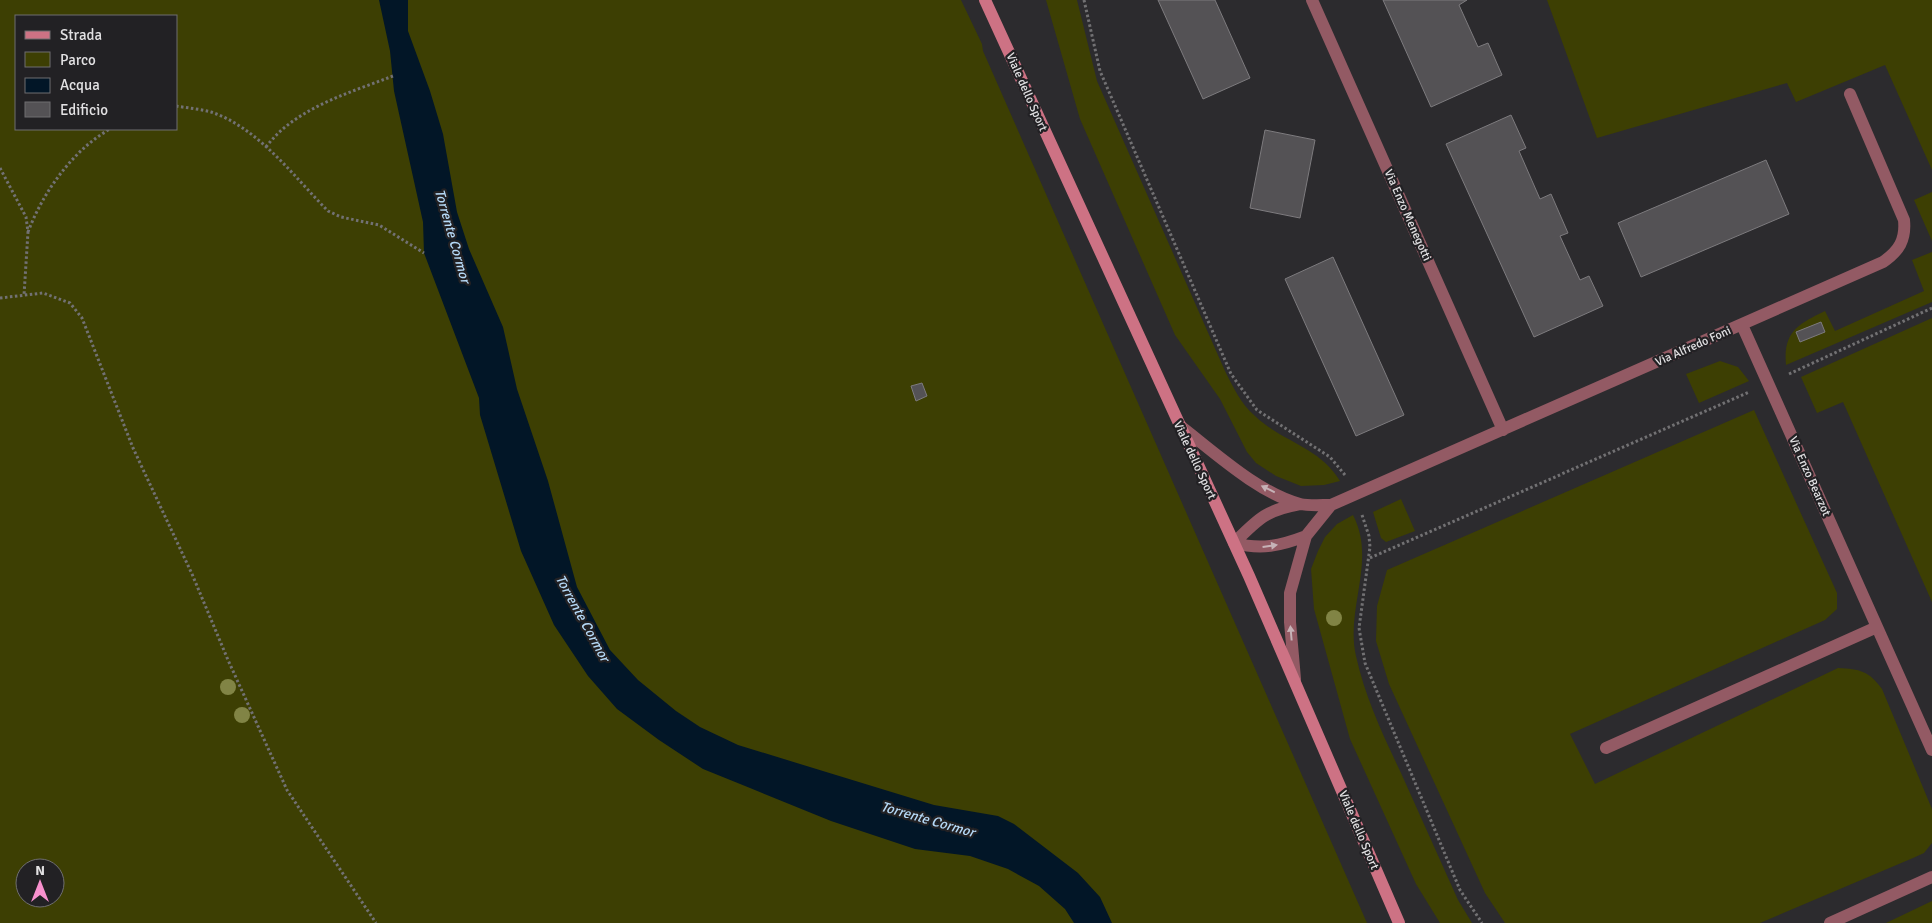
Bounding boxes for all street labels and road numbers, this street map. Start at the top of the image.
street label: Viale dello Sport [1003,51,1051,134]
street label: Via Enzo Menegotti [1381,167,1434,263]
street label: Via Alfredo Foni [1653,323,1733,370]
street label: Viale dello Sport [1170,419,1219,502]
street label: Via Enzo Bearzot [1785,434,1834,518]
street label: Viale dello Sport [1335,788,1382,872]

